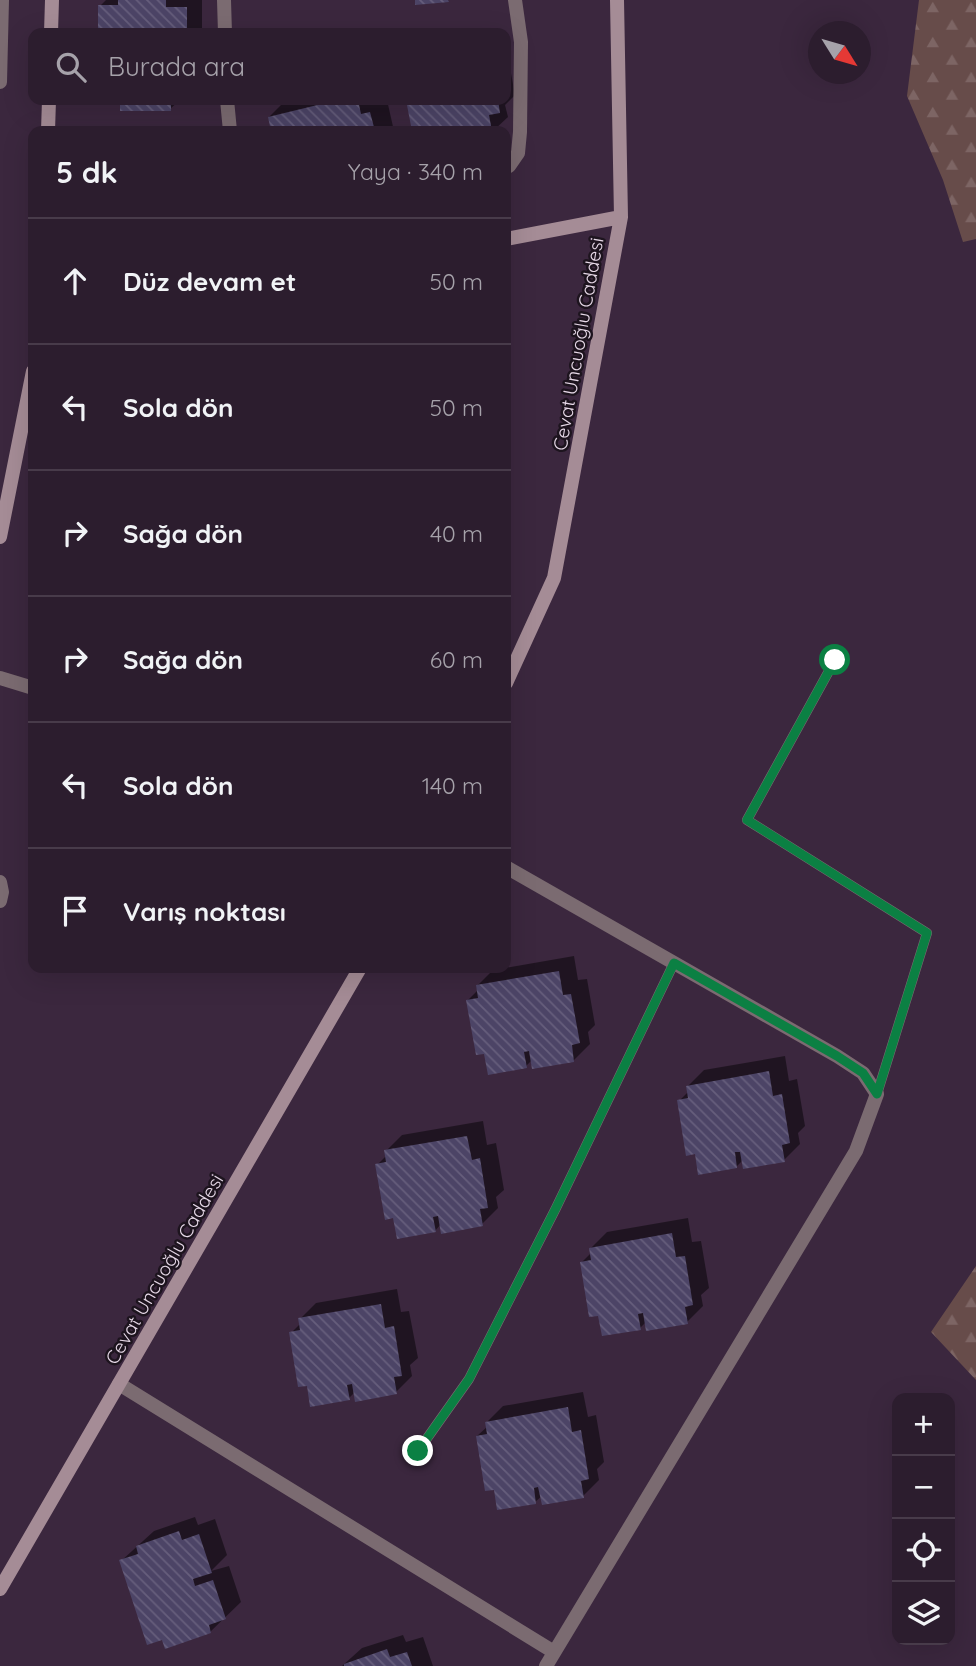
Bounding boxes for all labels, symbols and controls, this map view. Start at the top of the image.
north arrow [808,21,871,84]
search box [28,28,511,105]
icon: search [52,48,90,86]
text: Burada ara [108,50,245,83]
text: 5 dk [56,153,118,191]
text: Yaya · 340 m [348,157,483,186]
street label: Cevat Uncuoğlu Caddesi [547,236,609,452]
icon: ahead [56,262,94,300]
text: Düz devam et [123,265,296,298]
text: 50 m [430,267,483,296]
icon: left [56,388,94,426]
text: Sola dön [123,391,233,424]
text: 50 m [430,393,483,422]
icon: right [56,514,94,552]
text: Sağa dön [123,517,243,550]
text: 40 m [430,519,483,548]
icon: right [56,640,94,678]
text: Sağa dön [123,643,243,676]
route start [819,644,850,675]
text: 60 m [430,645,483,674]
icon: left [56,766,94,804]
text: Sola dön [123,769,233,802]
text: 140 m [422,771,483,800]
icon: arrive [56,892,94,930]
text: Varış noktası [123,895,286,928]
street label: Cevat Uncuoğlu Caddesi [100,1170,228,1368]
map controls [892,1393,955,1645]
button: + [892,1393,955,1456]
route end [402,1435,433,1466]
button: − [892,1456,955,1519]
button: locate [892,1519,955,1582]
button: layers [892,1582,955,1645]

